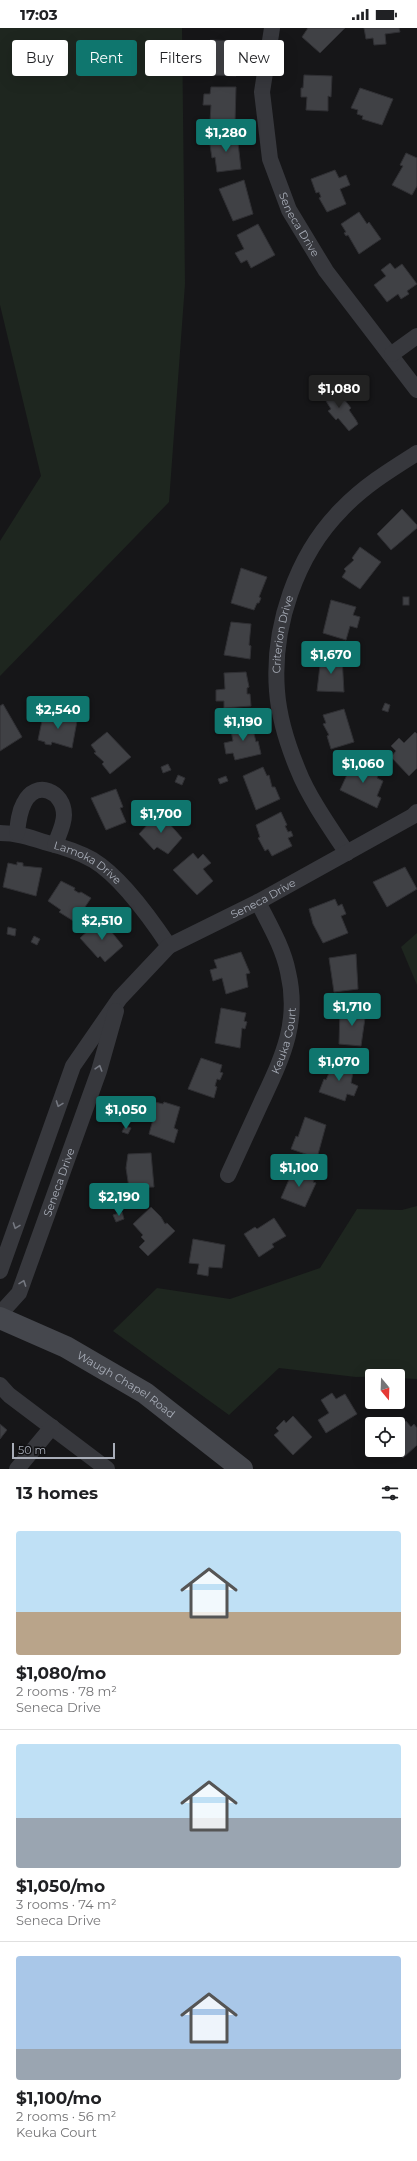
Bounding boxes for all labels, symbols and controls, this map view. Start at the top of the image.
text: 17:03 [20,5,58,24]
chip: Buy [12,40,68,76]
chip: Rent [76,40,137,76]
chip: Filters [145,40,216,76]
chip: New [224,40,284,76]
pin: $1,280 [193,119,259,153]
text: $1,280 [205,124,247,140]
street label: Seneca Drive [276,190,323,260]
pin: $1,080 [306,375,372,409]
text: $1,080 [318,380,360,396]
street label: Criterion Drive [269,593,296,673]
pin: $1,670 [298,641,364,675]
text: $1,670 [310,646,352,662]
pin: $2,540 [25,696,91,730]
text: $2,540 [35,701,81,717]
pin: $1,190 [210,708,276,742]
text: $1,190 [224,713,262,729]
pin: $1,060 [330,750,396,784]
text: $1,060 [342,755,384,771]
pin: $1,700 [128,800,194,834]
text: $1,700 [140,805,182,821]
street label: Lamoka Drive [52,838,125,887]
street label: Seneca Drive [228,875,298,922]
pin: $2,510 [69,907,135,941]
text: $2,510 [81,912,123,928]
pin: $1,710 [319,993,385,1027]
text: $1,710 [333,998,371,1014]
street label: Keuka Court [268,1007,299,1076]
pin: $1,070 [306,1048,372,1082]
text: $1,070 [318,1053,360,1069]
one-way arrow [94,1065,103,1072]
pin: $1,050 [93,1096,159,1130]
one-way arrow [56,1100,64,1107]
text: $1,050 [105,1101,147,1117]
street label: Seneca Drive [40,1146,78,1219]
pin: $1,100 [266,1154,332,1188]
text: $1,100 [279,1159,319,1175]
pin: $2,190 [86,1183,152,1217]
text: $2,190 [98,1188,140,1204]
one-way arrow [12,1223,20,1230]
one-way arrow [18,1279,26,1286]
street label: Waugh Chapel Road [75,1348,178,1421]
north arrow [365,1369,405,1409]
map controls [365,1369,405,1457]
button: locate [365,1417,405,1457]
scale bar [12,1441,115,1460]
text: 50 m [18,1443,46,1457]
icon: filters [379,1482,401,1504]
text: 13 homes [16,1483,98,1503]
icon: home [173,1557,245,1629]
text: $1,080/mo [16,1663,106,1683]
text: 2 rooms · 78 m² [16,1683,117,1699]
text: Seneca Drive [16,1699,101,1715]
icon: home [173,1770,245,1842]
text: $1,050/mo [16,1876,105,1896]
text: 3 rooms · 74 m² [16,1896,117,1912]
text: Seneca Drive [16,1912,101,1928]
icon: home [173,1982,245,2054]
text: $1,100/mo [16,2088,102,2108]
text: 2 rooms · 56 m² [16,2108,116,2124]
text: Keuka Court [16,2124,97,2140]

